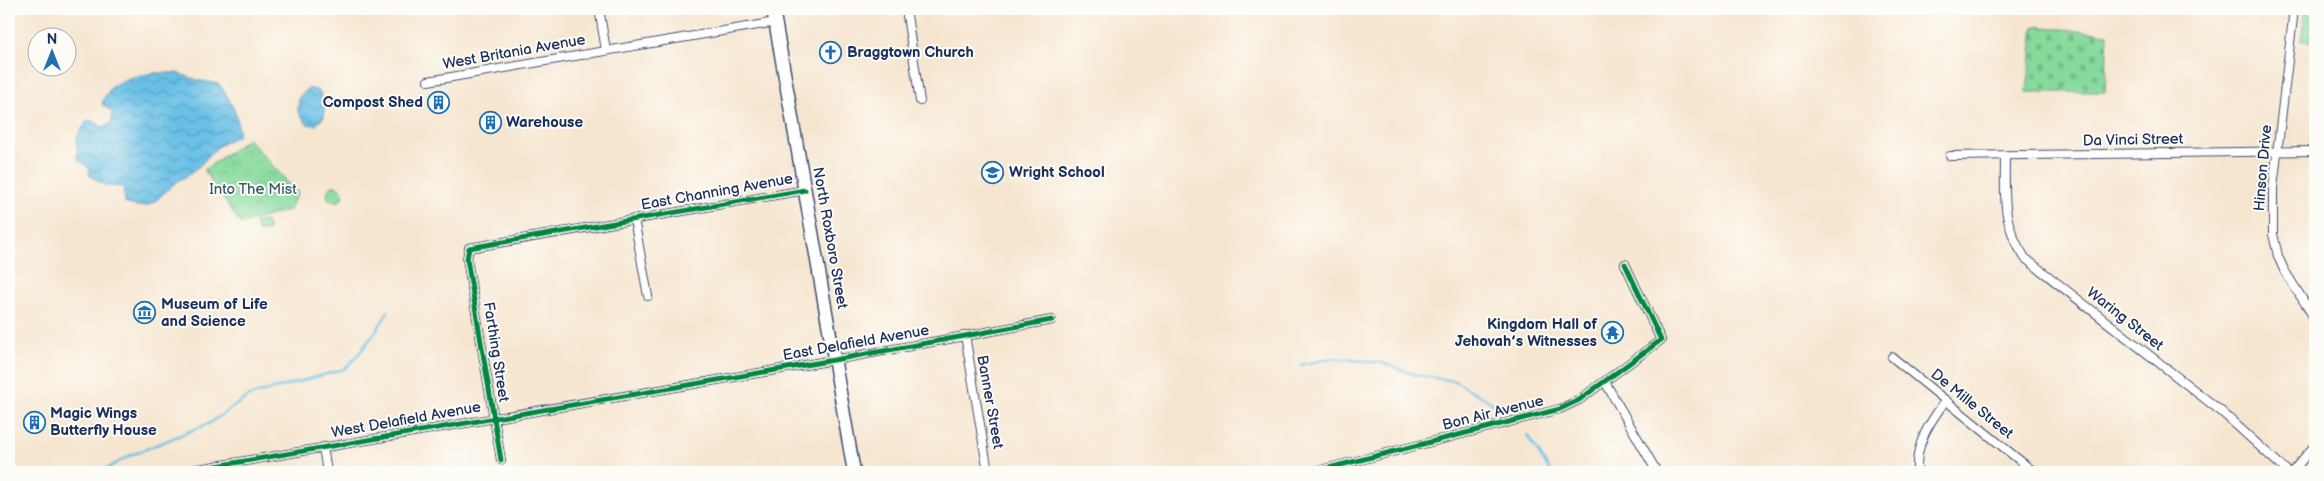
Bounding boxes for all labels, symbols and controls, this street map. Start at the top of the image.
north arrow [28,28,78,78]
street label: West Britania Avenue [441,30,587,74]
text: N [47,31,57,48]
church icon: Braggtown Church [819,40,843,64]
place label: Braggtown Church [847,43,974,62]
building icon: Compost Shed [427,90,451,114]
place label: Compost Shed [323,93,423,112]
building icon: Warehouse [478,110,502,134]
place label: Warehouse [506,113,583,132]
street label: Hinson Drive [2250,124,2276,212]
street label: Da Vinci Street [2083,130,2184,150]
school or university icon: Wright School [981,160,1005,184]
place label: Wright School [1009,163,1105,182]
street label: North Roxboro Street [808,166,852,311]
street label: East Channing Avenue [640,169,795,215]
park label: Into The Mist [209,180,297,199]
street label: Waring Street [2083,283,2168,355]
place label: Museum of Life and Science [161,295,268,331]
museum icon: Museum of Life and Science [133,301,157,325]
street label: Farthing Street [479,301,513,404]
place label: Kingdom Hall of Jehovah’s Witnesses [1455,315,1597,351]
street label: East Delafield Avenue [781,321,931,365]
temple icon: Kingdom Hall of Jehovah’s Witnesses [1601,321,1625,345]
street label: Banner Street [972,354,1008,451]
street label: De Mille Street [1927,365,2017,443]
street label: Bon Air Avenue [1440,391,1546,435]
street label: West Delafield Avenue [330,397,482,443]
place label: Magic Wings Butterfly House [50,404,157,440]
building icon: Magic Wings Butterfly House [22,410,46,434]

